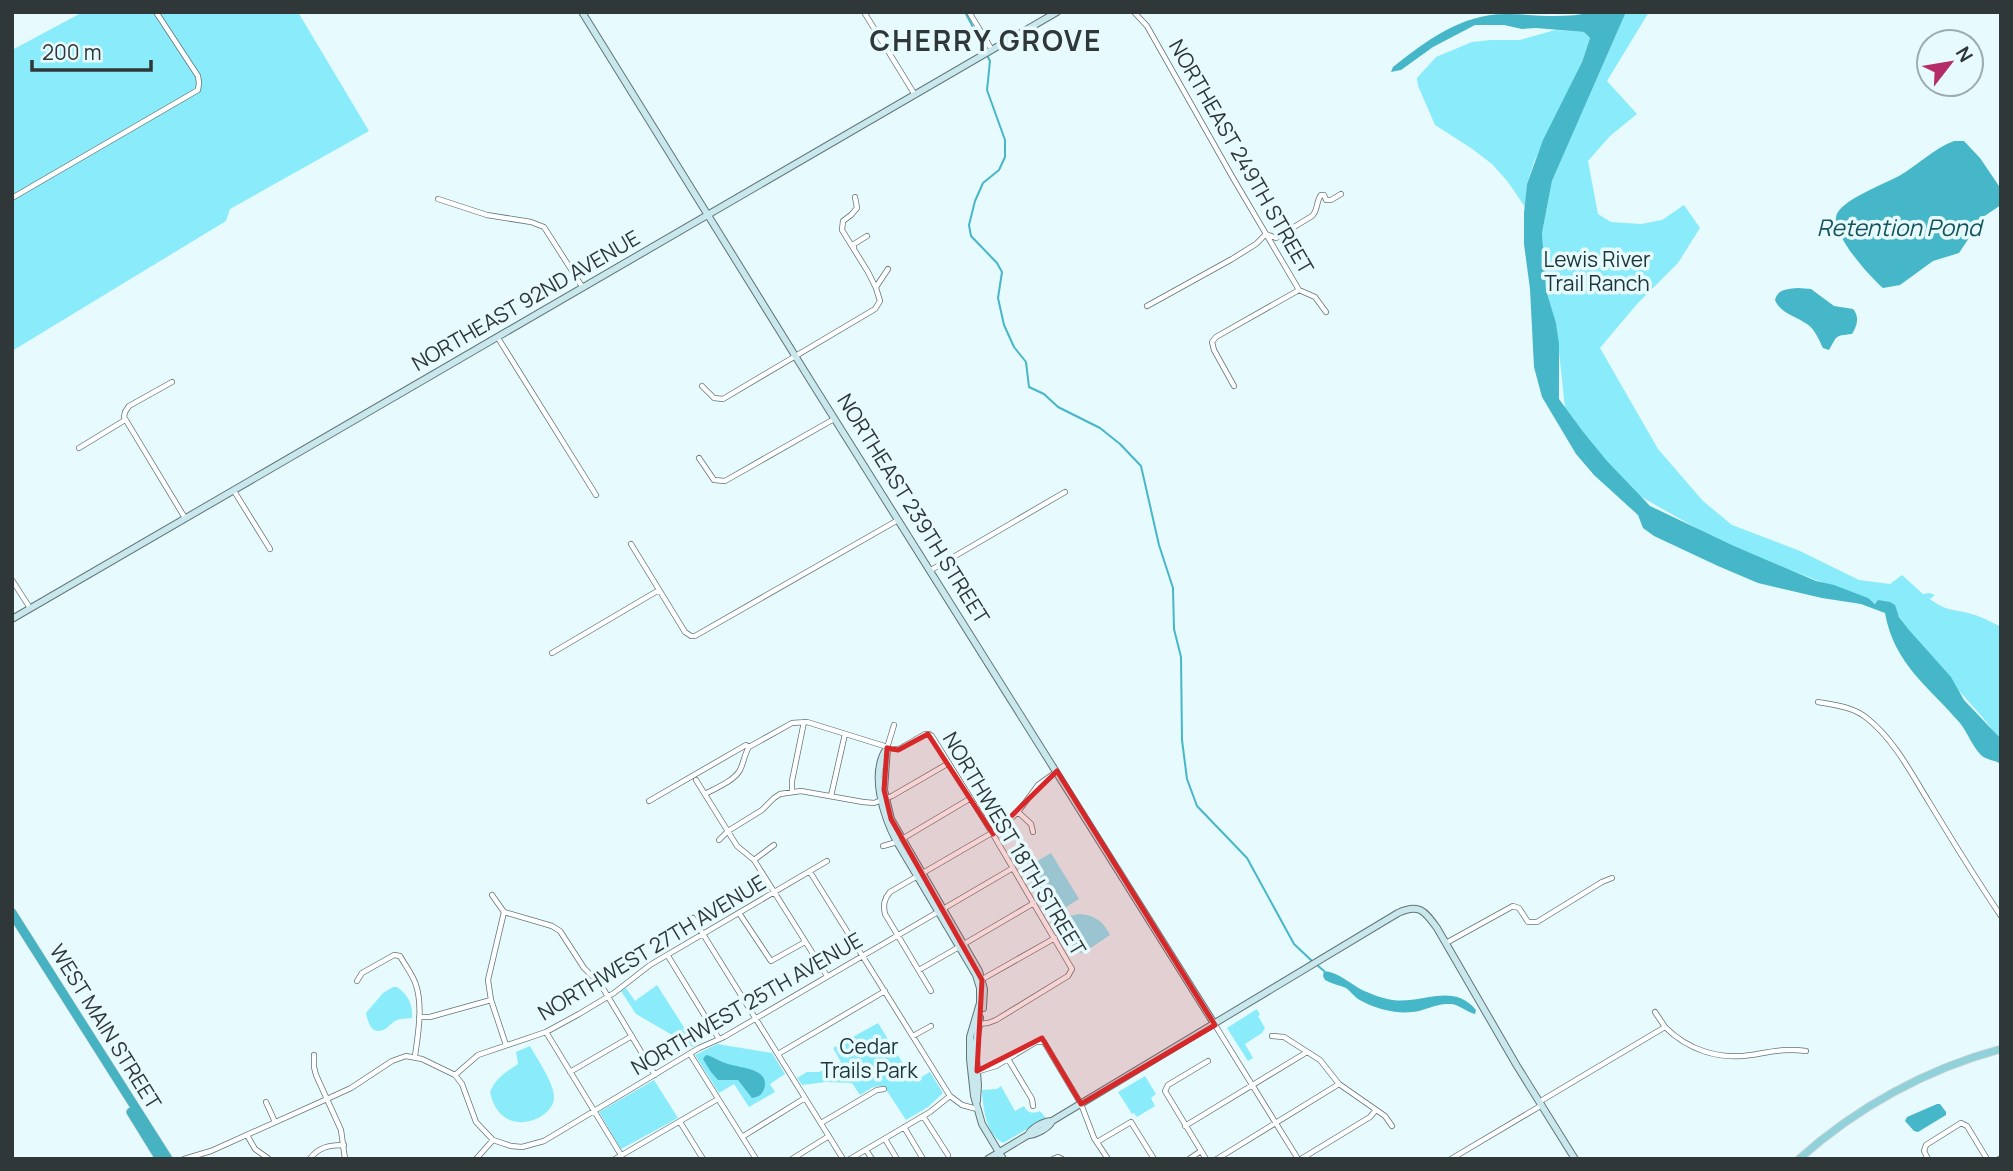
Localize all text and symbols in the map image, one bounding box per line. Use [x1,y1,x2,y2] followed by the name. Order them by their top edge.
[870,21,1102,59] district label: CHERRY GROVE
[32,28,150,72] scale bar
[1915,28,1985,98] north arrow
[1163,34,1321,279] street label: NORTHEAST 249TH STREET
[42,38,102,66] text: 200 m
[1950,42,1979,67] text: N
[1817,211,1985,243] water label: Retention Pond
[406,223,645,377] street label: NORTHEAST 92ND AVENUE
[1543,245,1651,297] park label: Lewis River Trail Ranch
[831,388,997,629] street label: NORTHEAST 239TH STREET
[937,726,1093,961] street label: NORTHWEST 18TH STREET
[532,868,771,1026] street label: NORTHWEST 27TH AVENUE
[626,925,867,1081] street label: NORTHWEST 25TH AVENUE
[44,939,168,1115] street label: WEST MAIN STREET
[820,1032,918,1084] park label: Cedar Trails Park

